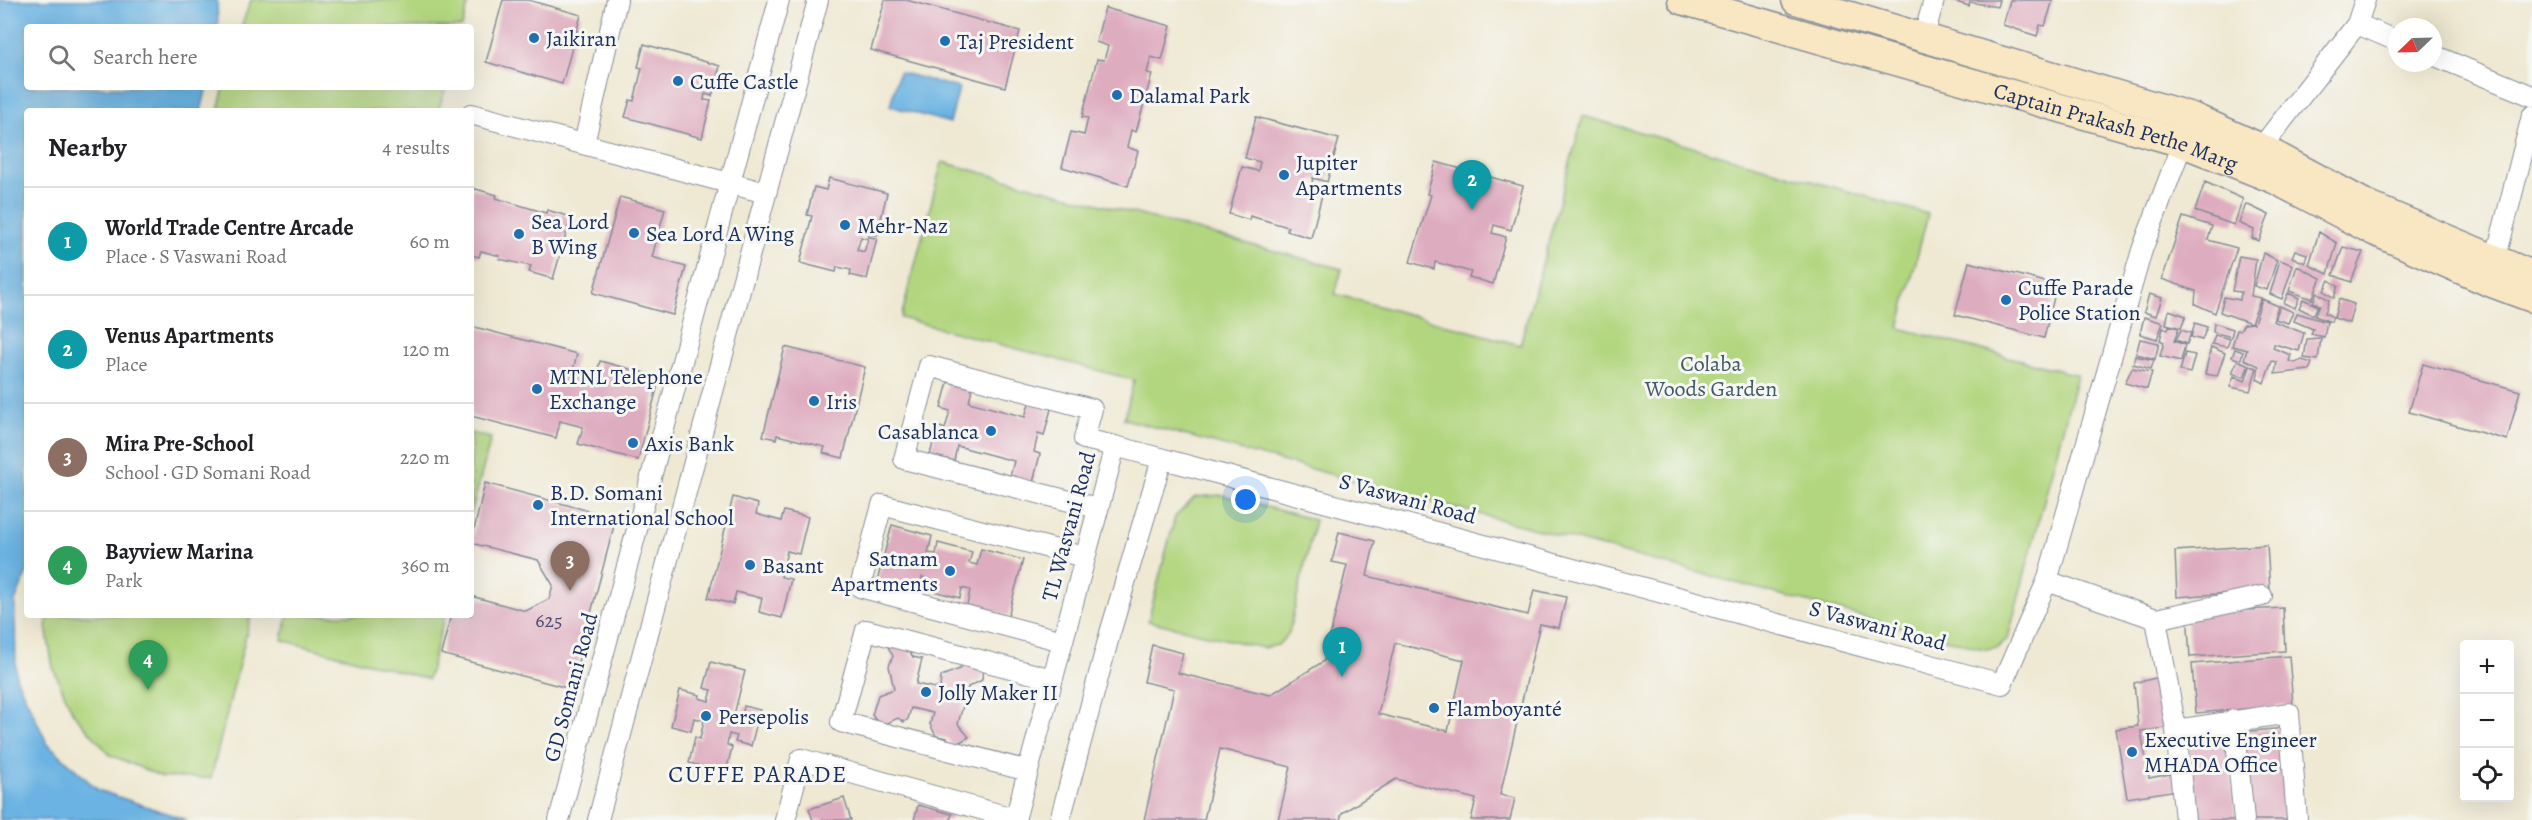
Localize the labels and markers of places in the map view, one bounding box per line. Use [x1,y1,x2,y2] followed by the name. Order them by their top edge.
[546,24,617,54] place label: Jaikiran
[957,27,1074,57] place label: Taj President
[527,31,541,45] marker: Jaikiran
[938,34,952,48] marker: Taj President
[690,67,799,97] place label: Cuffe Castle
[671,74,685,88] marker: Cuffe Castle
[1129,81,1250,111] place label: Dalamal Park
[1110,88,1124,102] marker: Dalamal Park
[1295,148,1402,203] place label: Jupiter Apartments
[1452,160,1492,210] pin: 2
[1277,168,1291,182] marker: Jupiter Apartments
[531,207,609,262] place label: Sea Lord B Wing
[857,211,948,241] place label: Mehr-Naz
[838,218,852,232] marker: Mehr-Naz
[646,219,794,249] place label: Sea Lord A Wing
[627,226,641,240] marker: Sea Lord A Wing
[512,227,526,241] marker: Sea Lord B Wing
[2018,273,2141,328] place label: Cuffe Parade Police Station
[1999,293,2013,307] marker: Cuffe Parade Police Station
[549,362,703,417] place label: MTNL Telephone Exchange
[530,382,544,396] marker: MTNL Telephone Exchange
[826,387,857,417] place label: Iris
[807,394,821,408] marker: Iris
[878,417,980,447] place label: Casablanca
[984,424,998,438] marker: Casablanca
[644,429,734,459] place label: Axis Bank
[626,436,640,450] marker: Axis Bank
[550,478,734,533] place label: B.D. Somani International School
[531,498,545,512] marker: B.D. Somani International School
[550,542,590,591] pin: 3
[831,544,938,599] place label: Satnam Apartments
[762,551,824,581] place label: Basant
[743,558,757,572] marker: Basant
[943,564,957,578] marker: Satnam Apartments
[1322,628,1362,677] pin: 1
[128,640,168,690] pin: 4
[938,678,1058,708] place label: Jolly Maker II
[919,685,933,699] marker: Jolly Maker II
[1446,694,1562,724] place label: Flamboyanté
[1427,701,1441,715] marker: Flamboyanté
[718,702,809,732] place label: Persepolis
[699,709,713,723] marker: Persepolis
[2144,725,2317,780] place label: Executive Engineer MHADA Office
[2125,745,2139,759] marker: Executive Engineer MHADA Office

